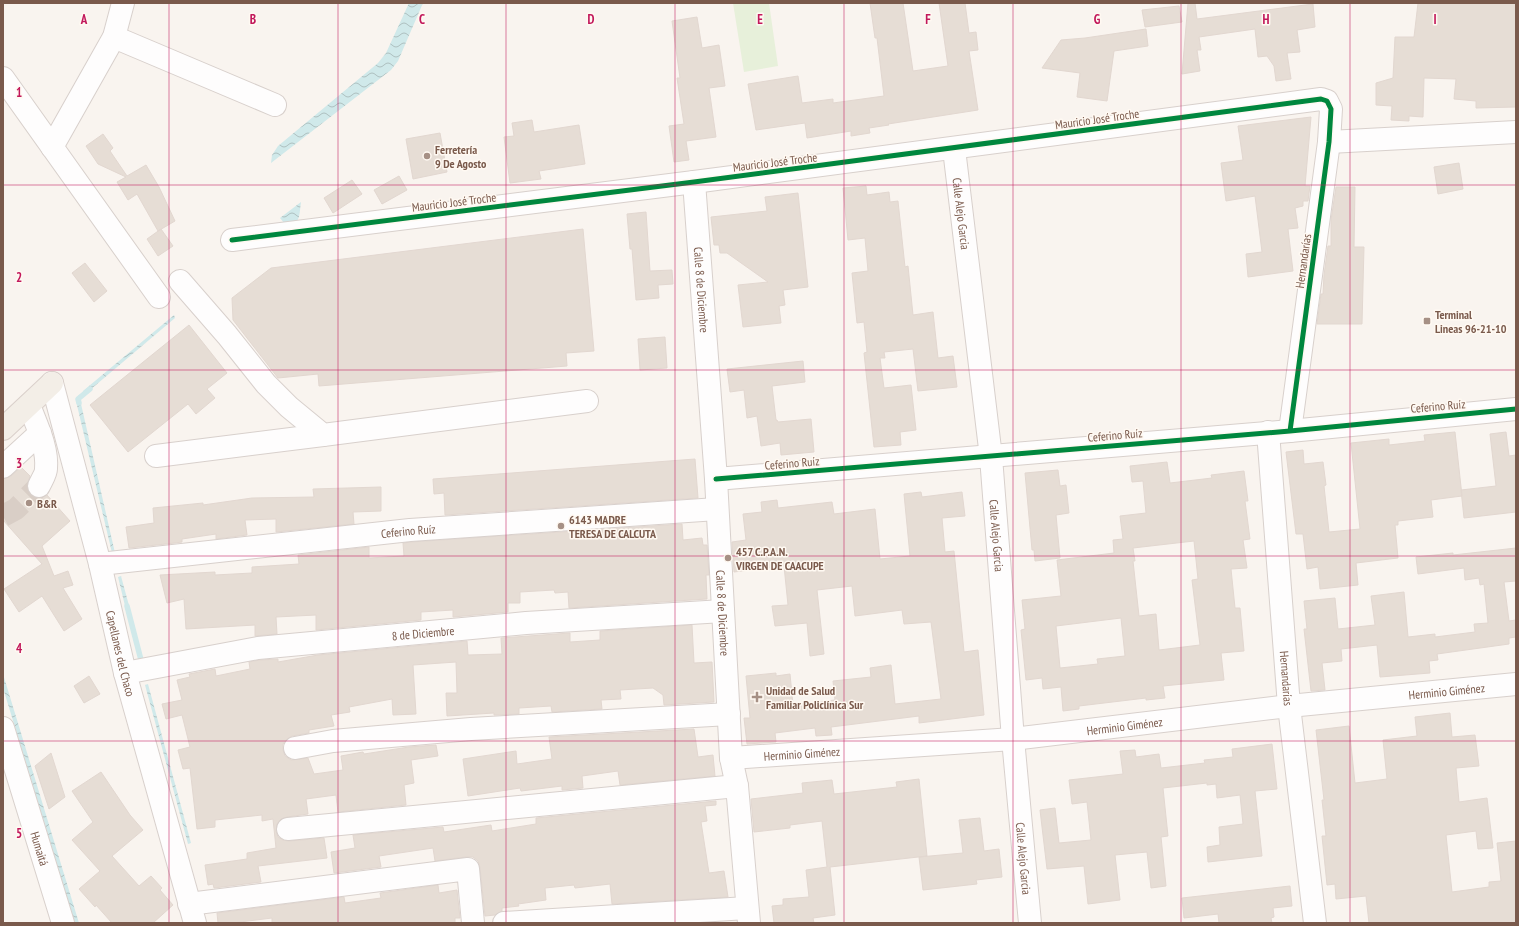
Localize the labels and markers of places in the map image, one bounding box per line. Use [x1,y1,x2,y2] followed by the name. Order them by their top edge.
[435,142,487,171] place label: Ferretería 9 De Agosto
[422,151,432,161] marker: Ferretería 9 De Agosto
[1435,307,1507,336] place label: Terminal Lineas 96-21-10
[1422,316,1432,326] marker: Terminal Lineas 96-21-10
[37,496,57,511] place label: B&R
[24,498,34,508] marker: B&R
[569,512,657,541] place label: 6143 MADRE TERESA DE CALCUTA
[556,521,566,531] marker: 6143 MADRE TERESA DE CALCUTA
[735,544,824,573] place label: 457 C.P.A.N. VIRGEN DE CAACUPE
[723,553,733,563] marker: 457 C.P.A.N. VIRGEN DE CAACUPE
[766,683,864,712] place label: Unidad de Salud Familiar Policlínica Sur
[751,691,763,703] marker: Unidad de Salud Familiar Policlínica Sur

